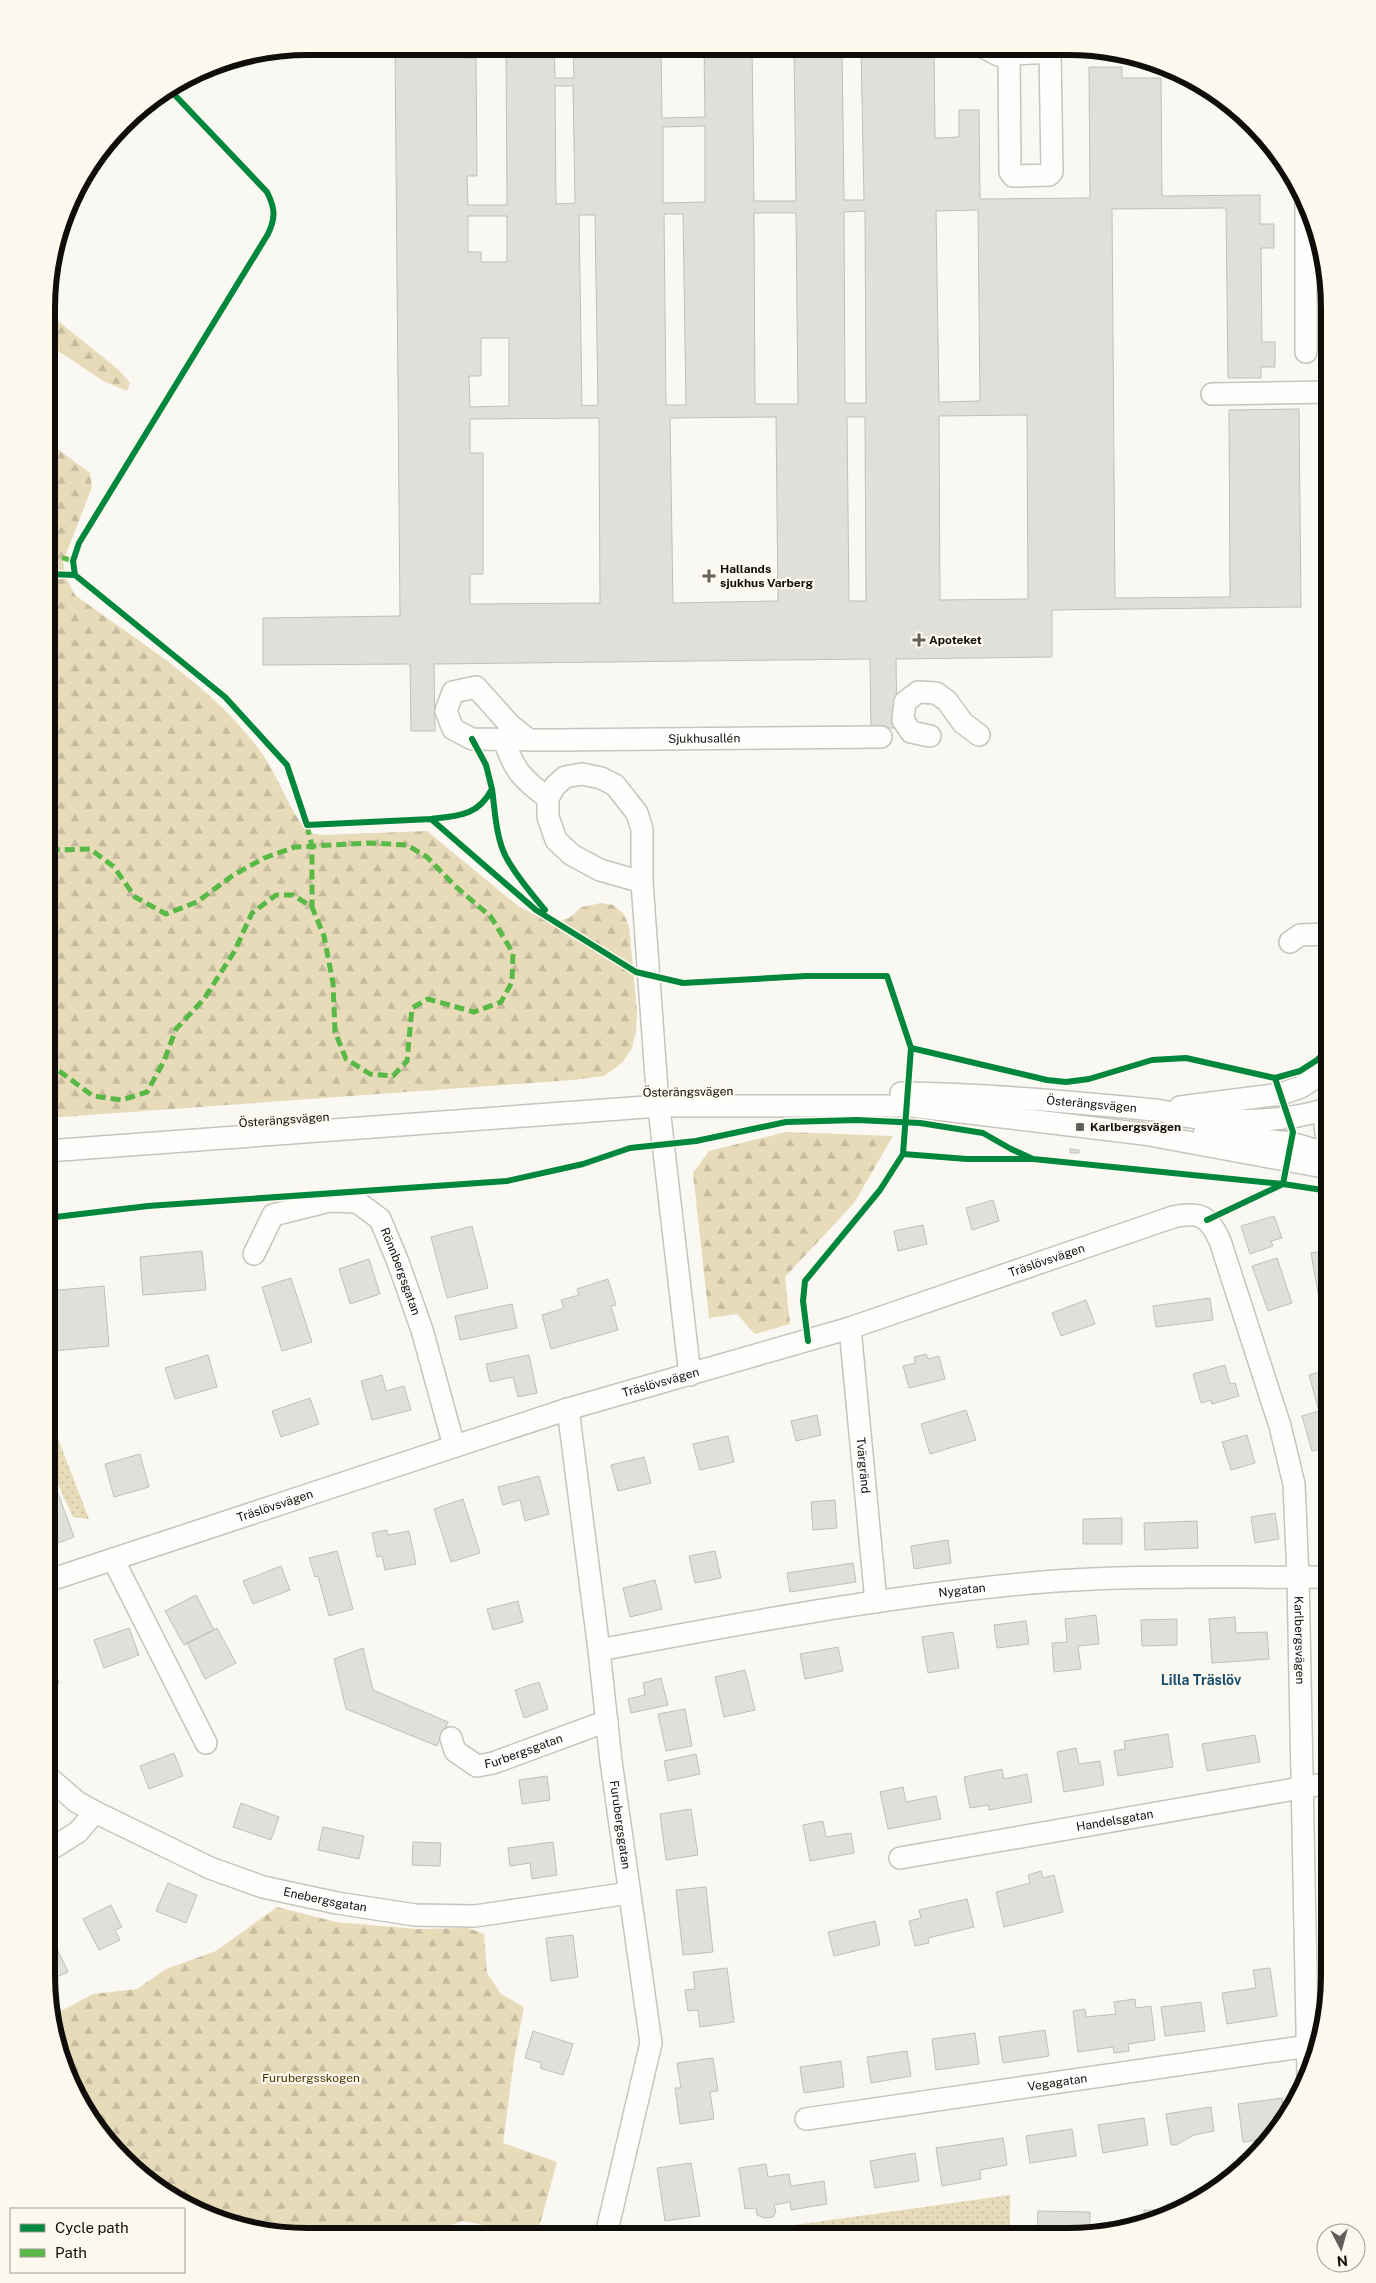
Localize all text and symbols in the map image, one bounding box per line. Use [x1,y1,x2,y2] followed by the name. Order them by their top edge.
[720,562,814,590] place label: Hallands sjukhus Varberg
[702,569,716,583] marker: Hallands sjukhus Varberg
[929,633,982,647] place label: Apoteket
[913,634,925,646] marker: Apoteket
[668,731,740,746] street label: Sjukhusallén
[642,1084,734,1100] street label: Österängsvägen
[1046,1093,1138,1115] street label: Österängsvägen
[238,1110,330,1130] street label: Österängsvägen
[1090,1120,1181,1134] place label: Karlbergsvägen
[1074,1121,1086,1133] marker: Karlbergsvägen
[377,1226,423,1317] street label: Rönnbergsgatan
[1007,1241,1087,1280] street label: Träslövsvägen
[620,1365,701,1400] street label: Träslövsvägen
[853,1437,873,1494] street label: Tvärgränd
[235,1487,315,1525] street label: Träslövsvägen
[938,1581,986,1600] street label: Nygatan
[1291,1596,1307,1685] street label: Karlbergsvägen
[1161,1672,1242,1688] district label: Lilla Träslöv
[483,1731,565,1771] street label: Furbergsgatan
[607,1779,633,1870] street label: Furubergsgatan
[1075,1807,1155,1834] street label: Handelsgatan
[282,1885,368,1915] street label: Enebergsgatan
[262,2071,360,2085] park label: Furubergsskogen
[1027,2071,1088,2094] street label: Vegagatan
[10,2208,185,2273] legend
[55,2219,129,2236] text: Cycle path
[1316,2223,1366,2273] north arrow
[55,2244,87,2261] text: Path
[1336,2252,1349,2269] text: N

